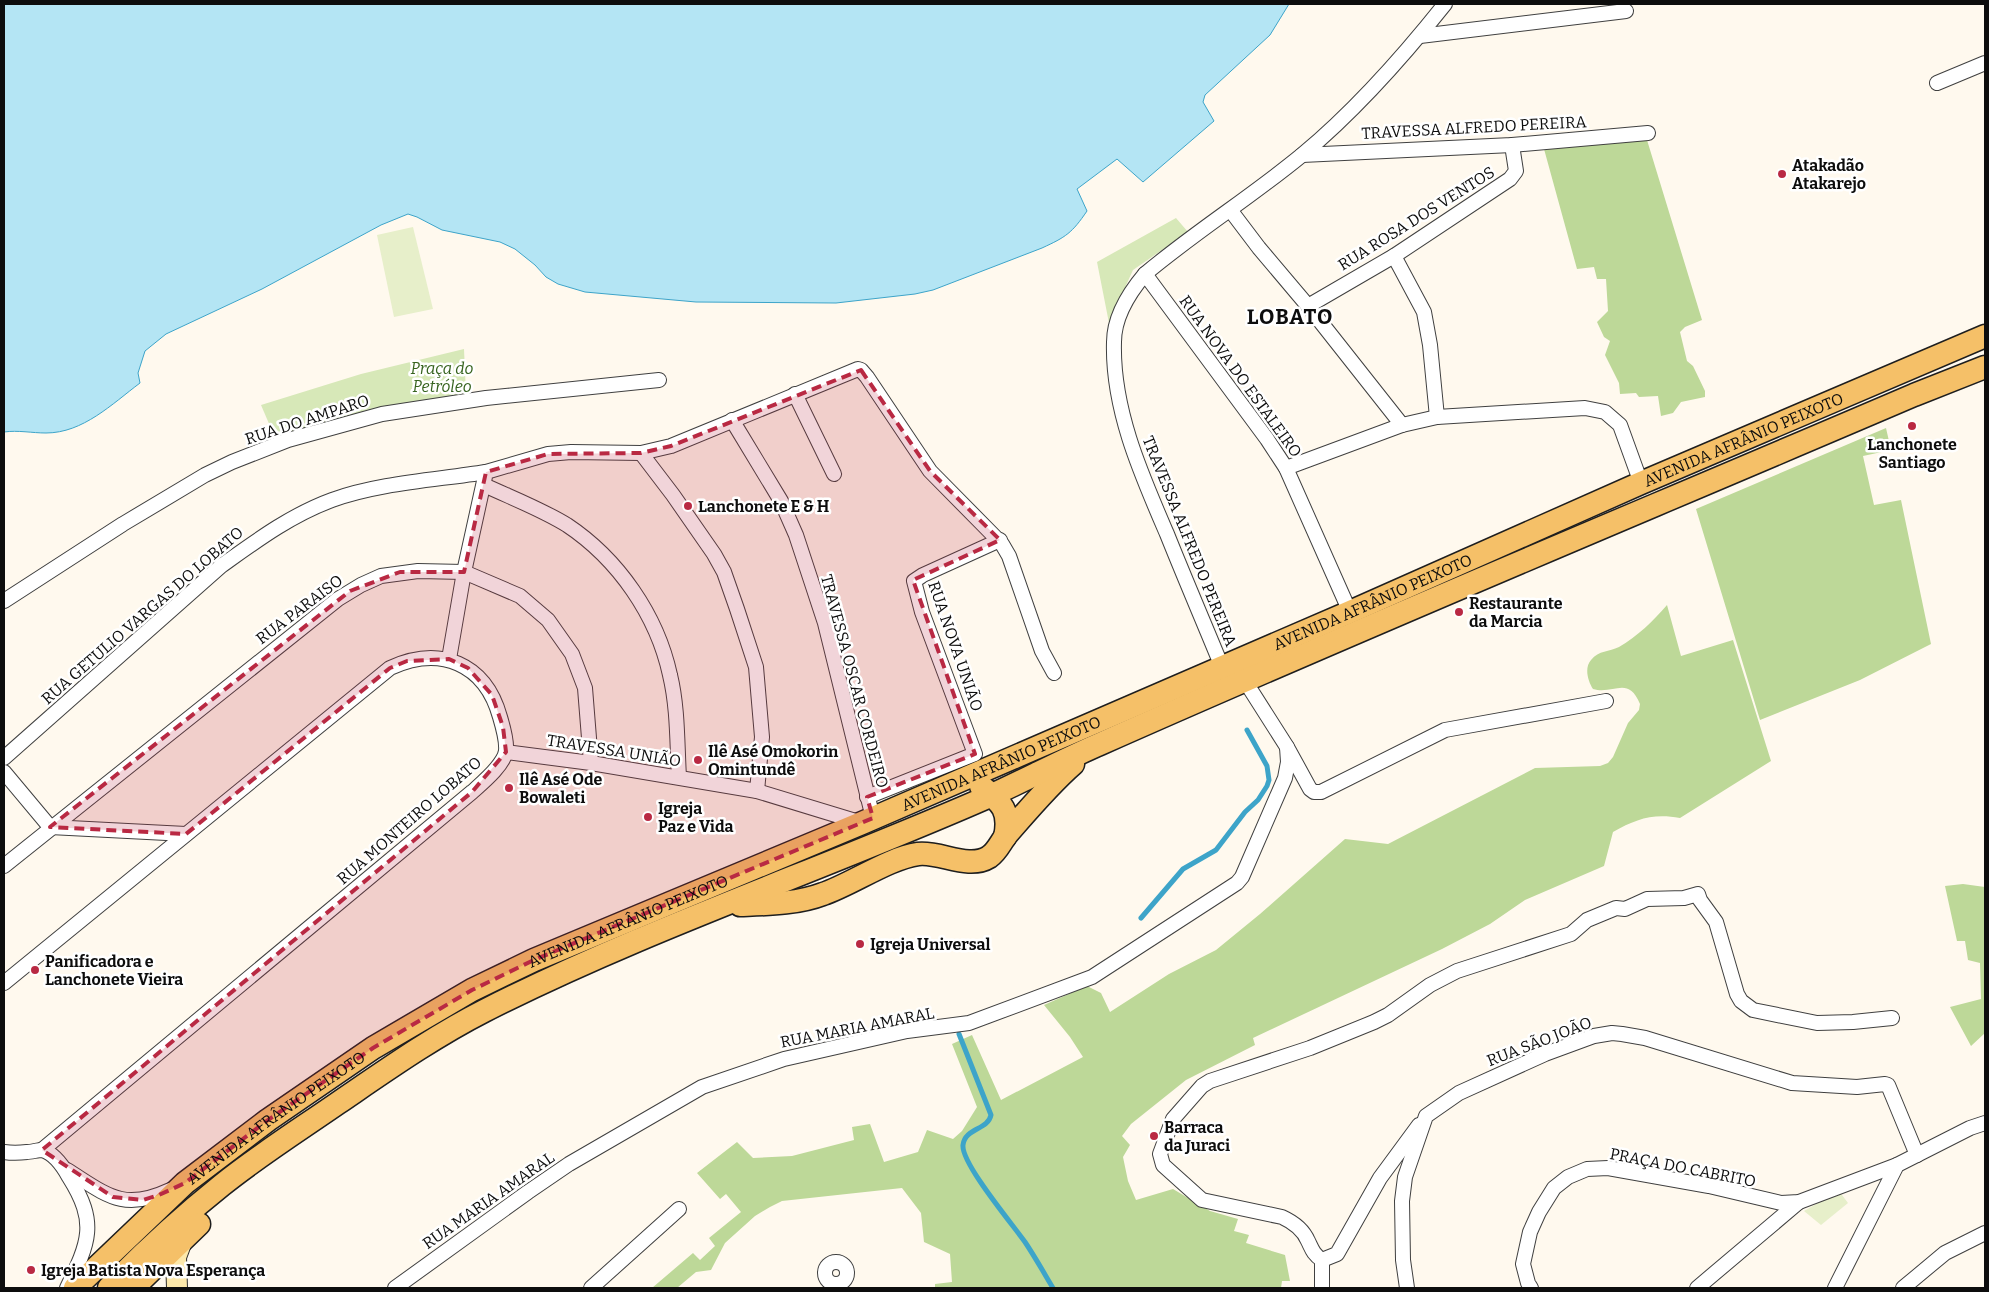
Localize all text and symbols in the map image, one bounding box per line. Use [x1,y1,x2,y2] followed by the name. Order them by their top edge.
[1361,112,1588,143] street label: TRAVESSA ALFREDO PEREIRA
[1792,156,1866,193] place label: Atakadão Atakarejo
[1335,162,1498,274] street label: RUA ROSA DOS VENTOS
[1776,168,1788,180] marker: Atakadão Atakarejo
[1176,292,1306,461] street label: RUA NOVA DO ESTALEIRO
[1247,304,1333,330] district label: LOBATO
[411,359,474,396] park label: Praça do Petróleo
[1641,389,1846,491] street label: AVENIDA AFRÂNIO PEIXOTO
[243,390,372,448] street label: RUA DO AMPARO
[1906,420,1918,432] marker: Lanchonete Santiago
[1139,433,1241,650] street label: TRAVESSA ALFREDO PEREIRA
[1867,435,1957,472] place label: Lanchonete Santiago
[698,497,830,516] place label: Lanchonete E & H
[682,500,694,512] marker: Lanchonete E & H
[38,523,247,708] street label: RUA GETULIO VARGAS DO LOBATO
[1270,550,1475,654] street label: AVENIDA AFRÂNIO PEIXOTO
[252,571,346,648] street label: RUA PARAISO
[817,572,892,790] street label: TRAVESSA OSCAR CORDEIRO
[924,578,988,714] street label: RUA NOVA UNIÃO
[1469,594,1563,631] place label: Restaurante da Marcia
[1453,606,1465,618] marker: Restaurante da Marcia
[898,712,1104,815] street label: AVENIDA AFRÂNIO PEIXOTO
[546,730,682,770] street label: TRAVESSA UNIÃO
[708,742,839,779] place label: Ilê Asé Omokorin Omintundê
[333,753,485,888] street label: RUA MONTEIRO LOBATO
[692,754,704,766] marker: Ilê Asé Omokorin Omintundê
[519,770,603,807] place label: Ilê Asé Ode Bowaleti
[503,782,515,794] marker: Ilê Asé Ode Bowaleti
[658,799,733,836] place label: Igreja Paz e Vida
[642,811,654,823] marker: Igreja Paz e Vida
[525,871,731,972] street label: AVENIDA AFRÂNIO PEIXOTO
[870,935,991,954] place label: Igreja Universal
[854,938,866,950] marker: Igreja Universal
[45,952,183,989] place label: Panificadora e Lanchonete Vieira
[29,964,41,976] marker: Panificadora e Lanchonete Vieira
[779,1003,936,1052] street label: RUA MARIA AMARAL
[1484,1012,1594,1070] street label: RUA SÃO JOÃO
[183,1047,369,1188] street label: AVENIDA AFRÂNIO PEIXOTO
[1164,1118,1230,1155] place label: Barraca da Juraci
[1148,1130,1160,1142] marker: Barraca da Juraci
[1608,1144,1758,1191] street label: PRAÇA DO CABRITO
[419,1148,558,1253] street label: RUA MARIA AMARAL
[41,1261,265,1280] place label: Igreja Batista Nova Esperança
[25,1264,37,1276] marker: Igreja Batista Nova Esperança

